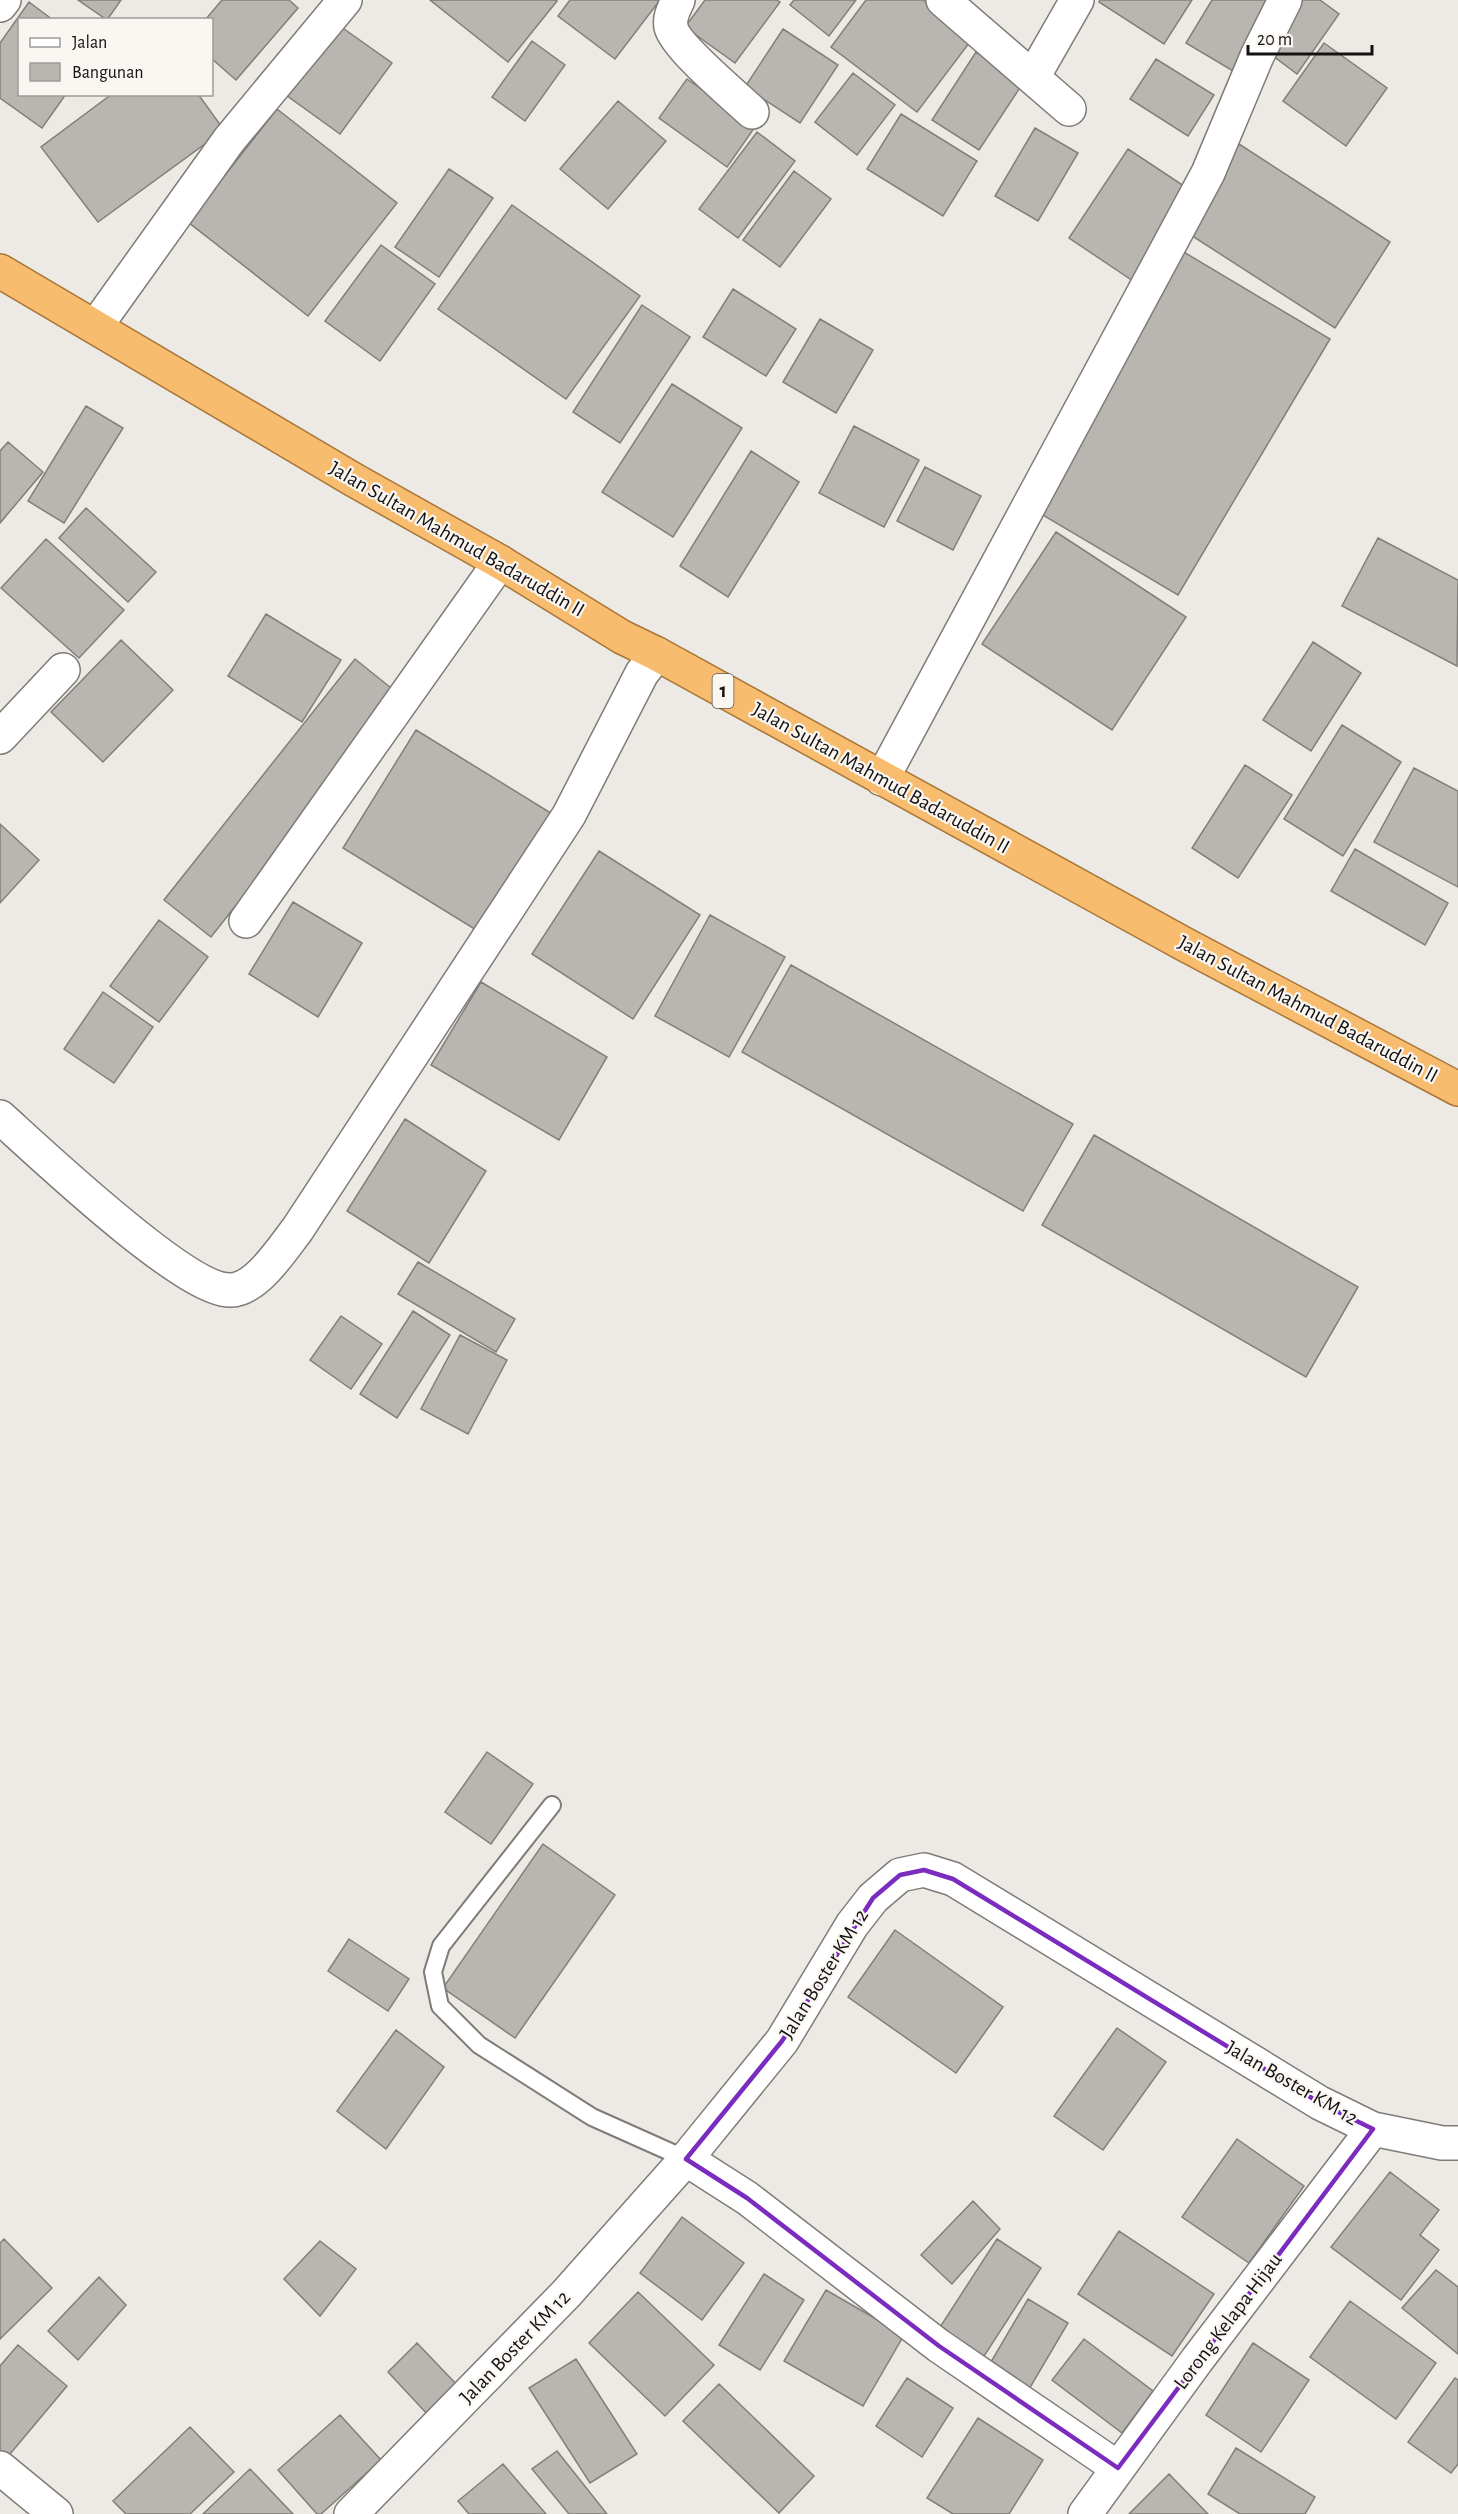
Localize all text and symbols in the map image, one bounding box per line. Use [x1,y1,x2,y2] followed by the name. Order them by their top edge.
[18,18,213,96] legend
[1248,18,1372,56] scale bar
[1257,31,1292,49] text: 20 m
[72,34,107,52] text: Jalan
[72,64,144,82] text: Bangunan
[326,457,588,621] street label: Jalan Sultan Mahmud Badaruddin II
[712,674,734,708] road number: 1
[749,698,1013,858] street label: Jalan Sultan Mahmud Badaruddin II
[1175,931,1441,1087] street label: Jalan Sultan Mahmud Badaruddin II
[776,1905,872,2043] street label: Jalan Boster KM 12
[1222,2037,1362,2129] street label: Jalan Boster KM 12
[1170,2249,1286,2393] street label: Lorong Kelapa Hijau
[456,2286,574,2408] street label: Jalan Boster KM 12

